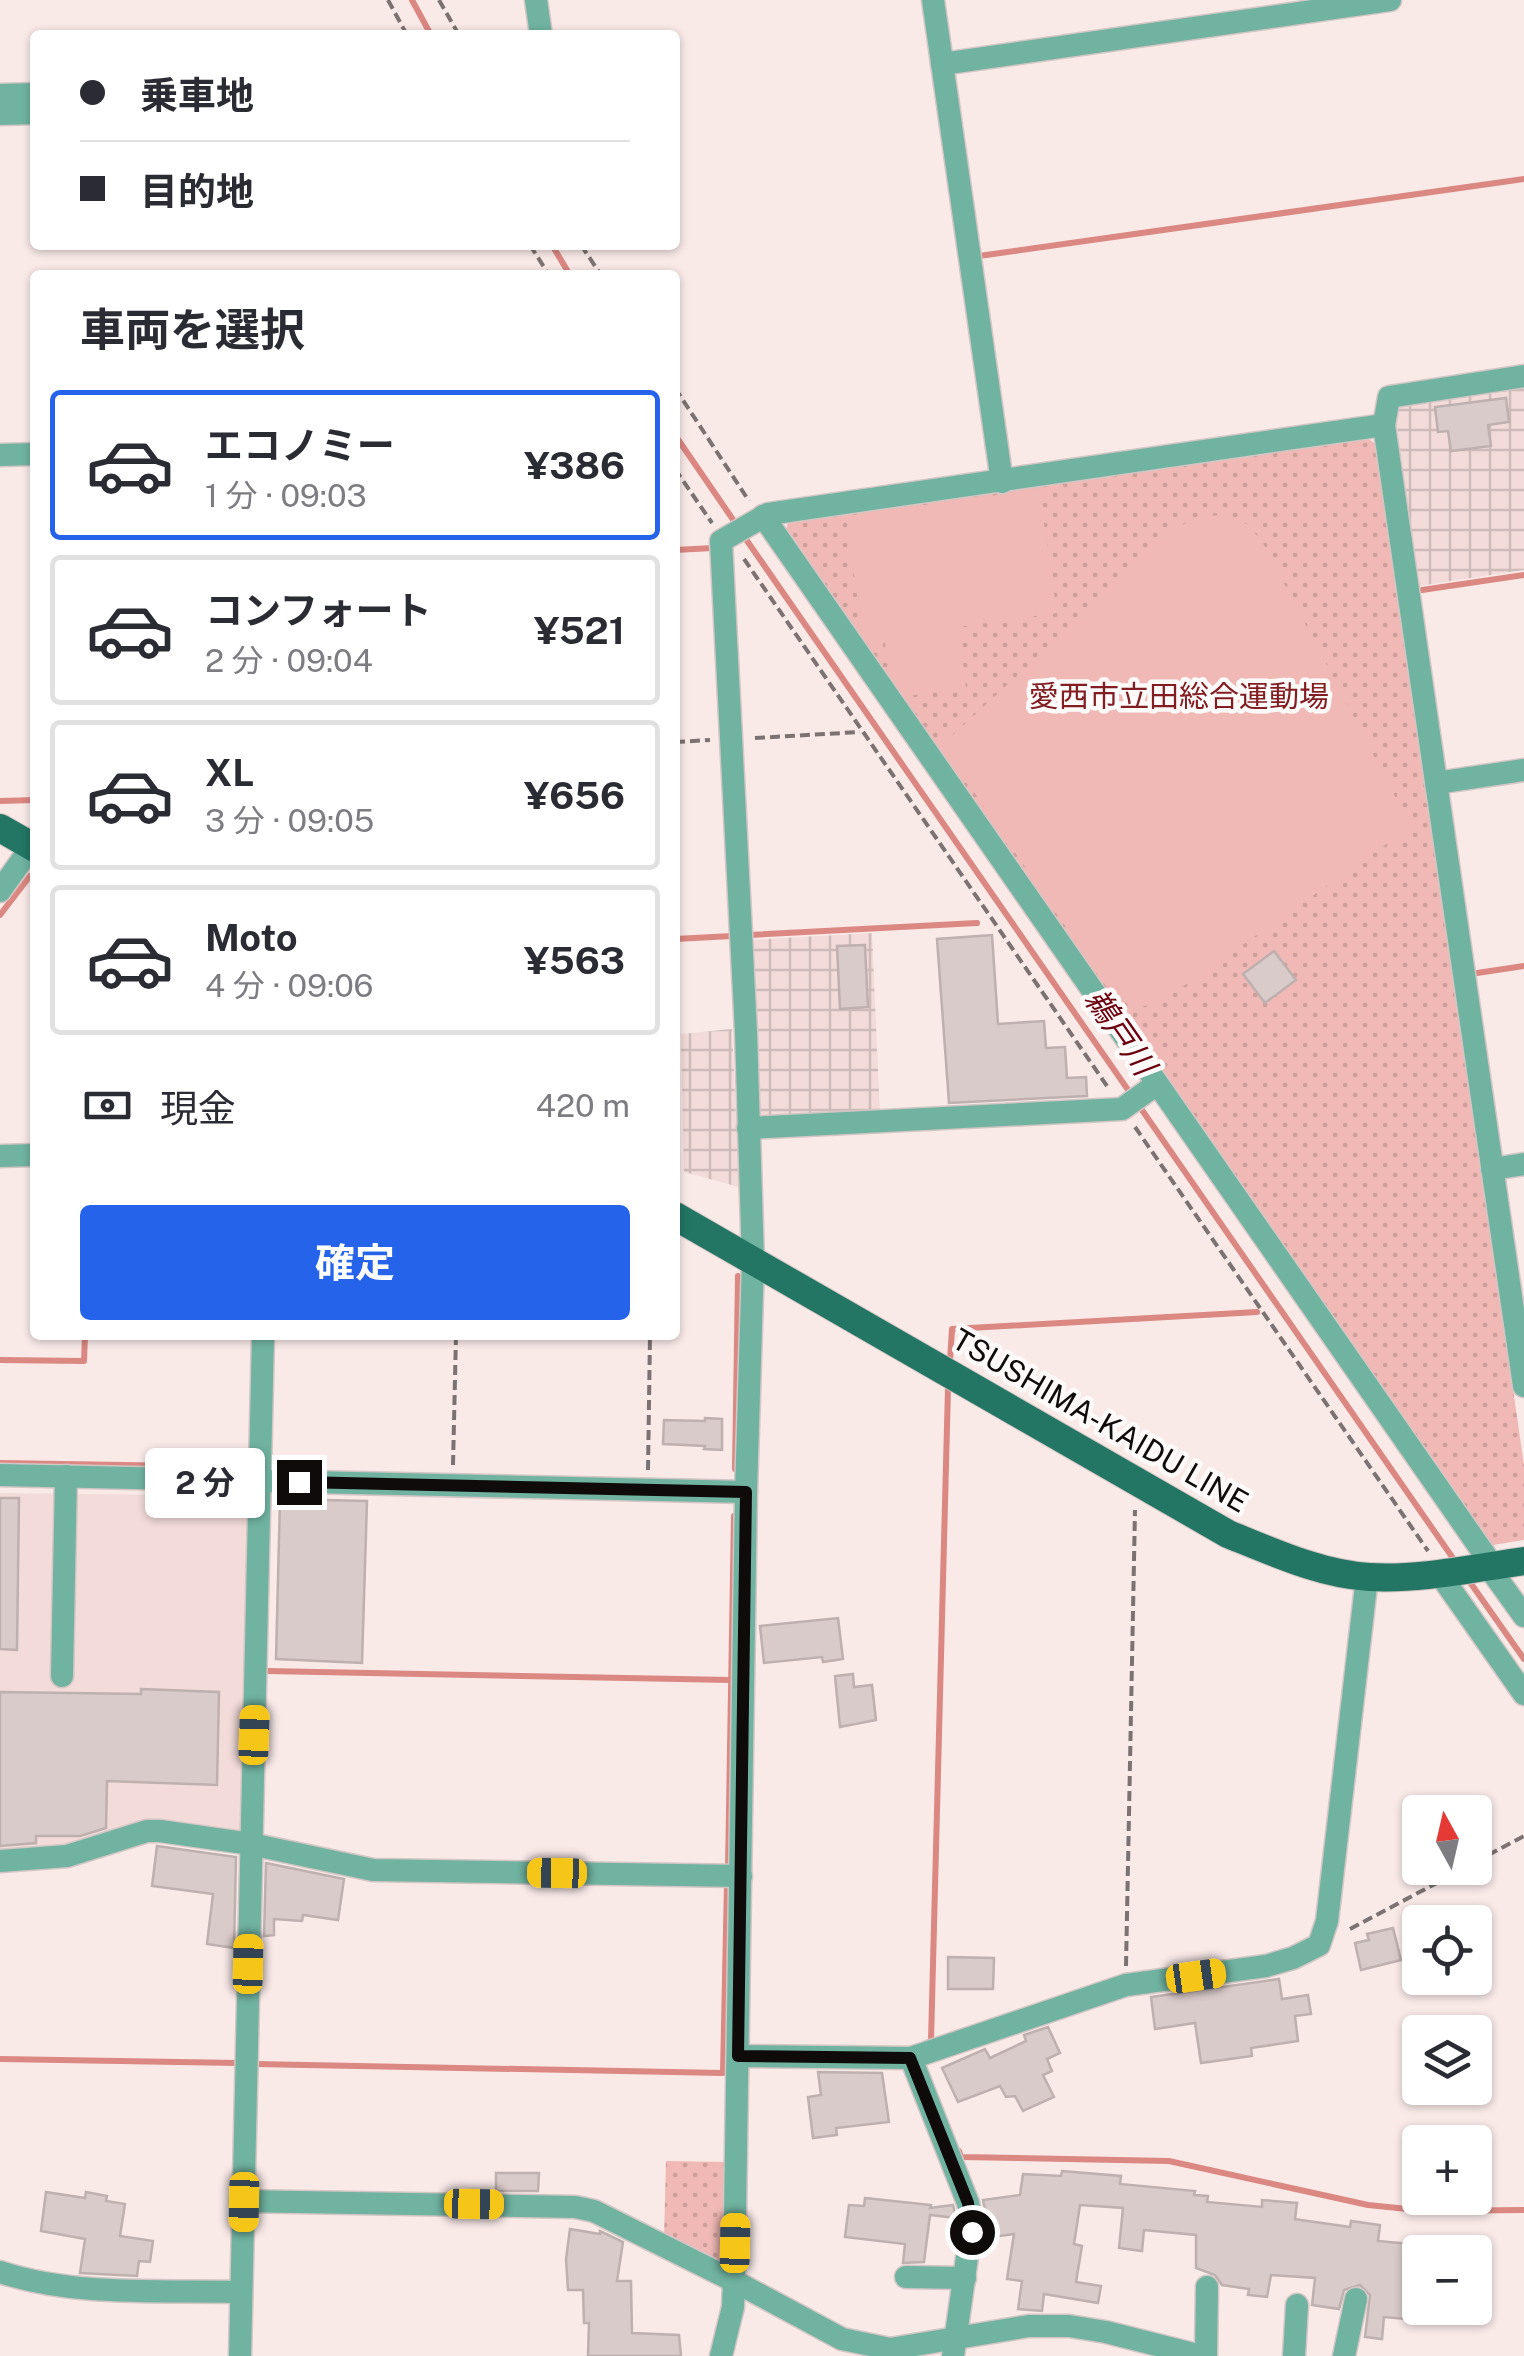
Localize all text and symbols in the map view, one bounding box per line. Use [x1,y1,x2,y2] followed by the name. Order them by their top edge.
[140,73,254,118] text: 乗車地
[140,169,254,214] text: 目的地
[80,303,305,356] text: 車両を選択
[85,420,175,510] icon: car
[205,423,395,468] text: エコノミー
[524,443,625,488] text: ¥386
[205,477,367,514] text: 1 分 · 09:03
[85,585,175,675] icon: car
[205,588,432,633] text: コンフォート
[534,608,625,653] text: ¥521
[205,642,373,679] text: 2 分 · 09:04
[1029,678,1329,714] park label: 愛西市立田総合運動場
[85,750,175,840] icon: car
[205,750,254,795] text: XL
[524,773,625,818] text: ¥656
[205,802,374,839] text: 3 分 · 09:05
[85,915,175,1005] icon: car
[205,915,298,960] text: Moto
[524,938,625,983] text: ¥563
[205,967,373,1004] text: 4 分 · 09:06
[1078,982,1165,1084] water label: 鵜戸川
[80,1078,135,1133] icon: cash
[160,1086,236,1131] text: 現金
[536,1087,630,1124] text: 420 m
[80,1205,630,1320] button: 確定
[946,1321,1255,1520] street label: TSUSHIMA-KAIDU LINE
[144,1447,264,1517] callout: 2 分
[277,1460,322,1505] route end
[175,1464,235,1501] text: 2 分
[238,1704,270,1766] car
[1402,1795,1492,1885] north arrow
[1402,1795,1492,2325] map controls
[527,1857,587,1889] car
[1402,1905,1492,1995] button: locate
[232,1934,264,1994] car
[1164,1957,1228,1995] car
[1402,2015,1492,2105] button: layers
[1402,2125,1492,2215] button: +
[228,2172,260,2232] car
[444,2188,504,2220] car
[950,2210,995,2255] route start
[719,2213,751,2273] car
[1402,2235,1492,2325] button: −

